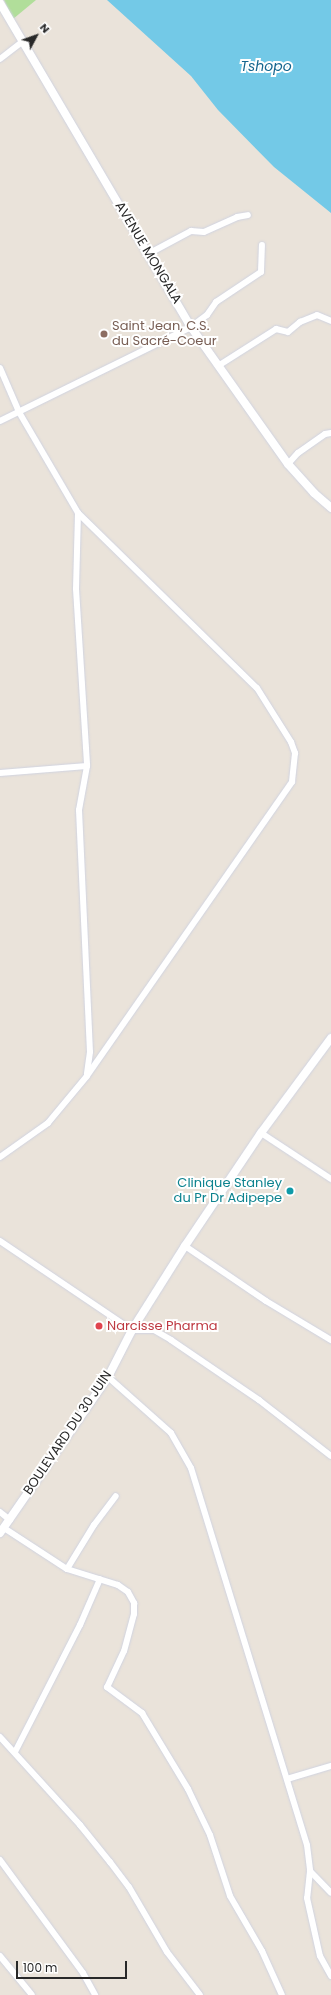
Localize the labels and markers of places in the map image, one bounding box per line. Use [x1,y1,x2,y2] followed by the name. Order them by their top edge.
[112,319,217,350] place label: Saint Jean, C.S. du Sacré-Coeur
[99,329,109,339] marker: Saint Jean, C.S. du Sacré-Coeur
[174,1176,282,1207] place label: Clinique Stanley du Pr Dr Adipepe
[285,1186,295,1196] marker: Clinique Stanley du Pr Dr Adipepe
[107,1318,218,1334] place label: Narcisse Pharma
[94,1321,104,1331] marker: Narcisse Pharma

